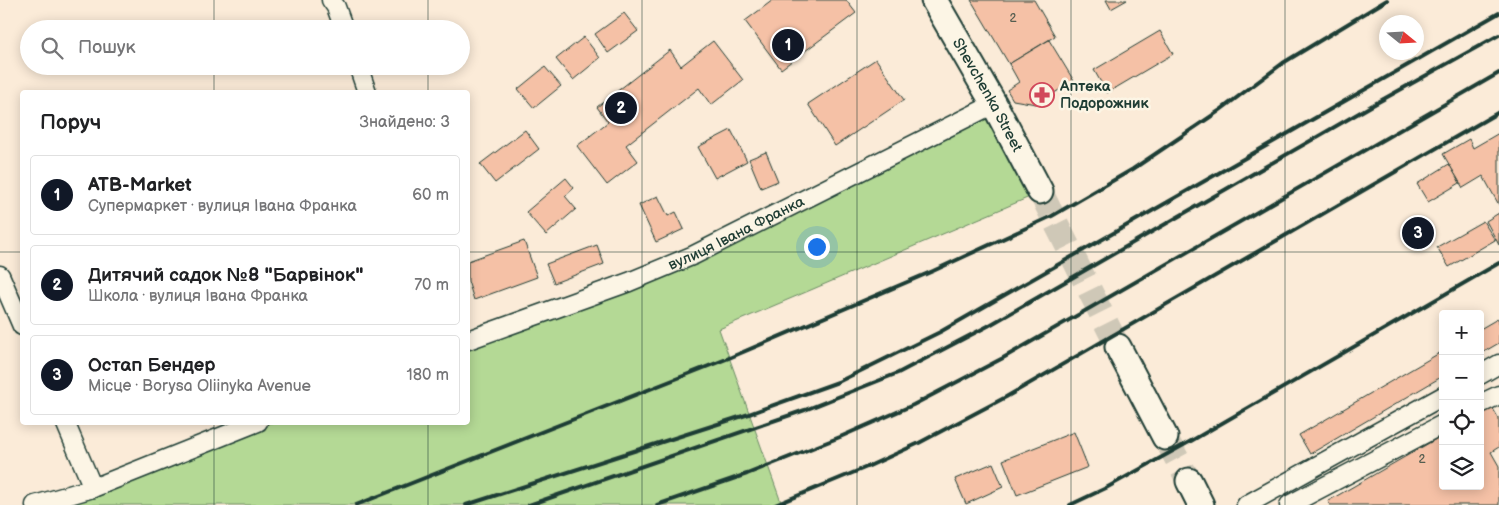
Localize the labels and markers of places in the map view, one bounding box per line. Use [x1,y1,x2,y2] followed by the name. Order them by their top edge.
[772,26,804,64] pin: 1
[1059,77,1150,113] place label: Аптека Подорожник
[1029,82,1055,108] pharmacy icon: Аптека Подорожник
[605,89,637,127] pin: 2
[1402,214,1434,252] pin: 3

